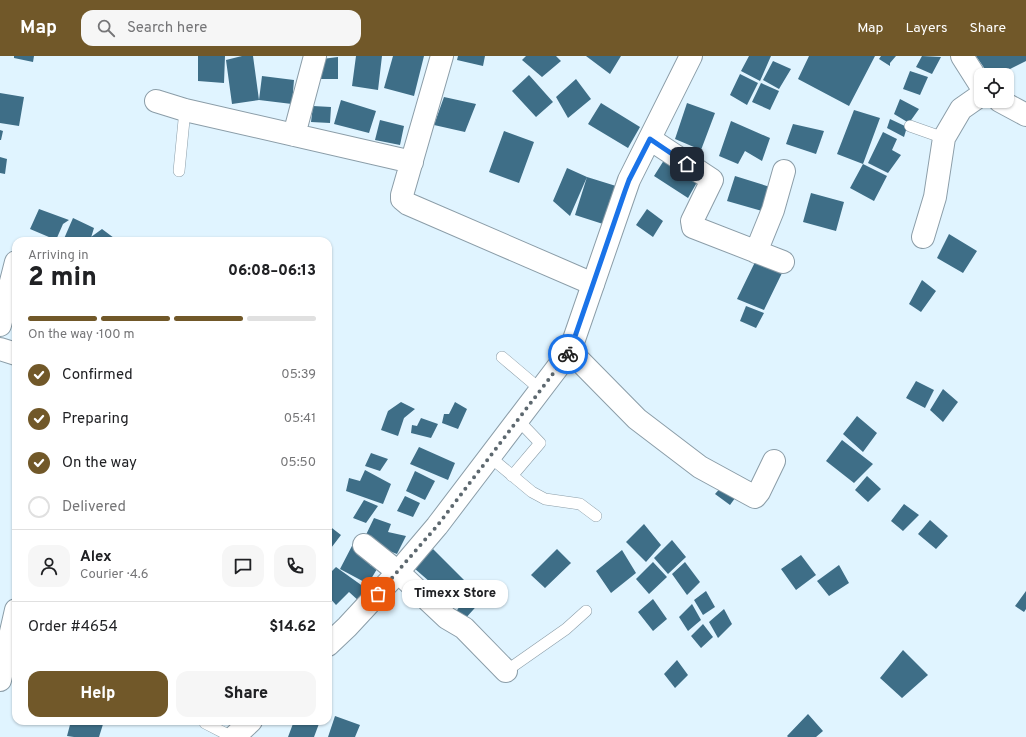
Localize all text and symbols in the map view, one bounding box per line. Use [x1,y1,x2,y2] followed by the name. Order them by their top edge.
[81,10,361,46] search box
[20,16,57,40] text: Map
[95,17,117,39] icon: search
[127,19,207,38] text: Search here
[857,20,883,37] text: Map
[905,20,947,37] text: Layers
[969,20,1006,37] text: Share
[974,68,1014,108] map controls
[974,68,1014,108] button: locate
[670,147,704,181] pin
[676,153,698,175] icon: home
[28,248,89,264] text: Arriving in
[28,262,97,295] text: 2 min
[228,262,316,281] text: 06:08–06:13
[28,327,135,343] text: On the way · 100 m
[548,334,588,374] courier
[557,343,579,365] icon: bike
[28,364,50,386] icon: check
[62,366,133,385] text: Confirmed
[281,367,316,383] text: 05:39
[28,408,50,430] icon: check
[62,410,129,429] text: Preparing
[284,411,316,427] text: 05:41
[28,452,50,474] icon: check
[62,454,137,473] text: On the way
[280,455,316,471] text: 05:50
[62,498,126,517] text: Delivered
[28,545,70,587] button: person
[222,545,264,587] button: chat
[274,545,316,587] button: phone
[80,548,112,567] text: Alex
[80,567,148,583] text: Courier · 4.6
[361,577,395,611] pin
[402,580,508,608] callout: Timexx Store
[367,583,389,605] icon: bag
[414,586,496,602] text: Timexx Store
[28,618,118,637] text: Order #4654
[269,618,316,637] text: $14.62
[28,671,168,717] button: Help
[176,671,316,717] button: Share

